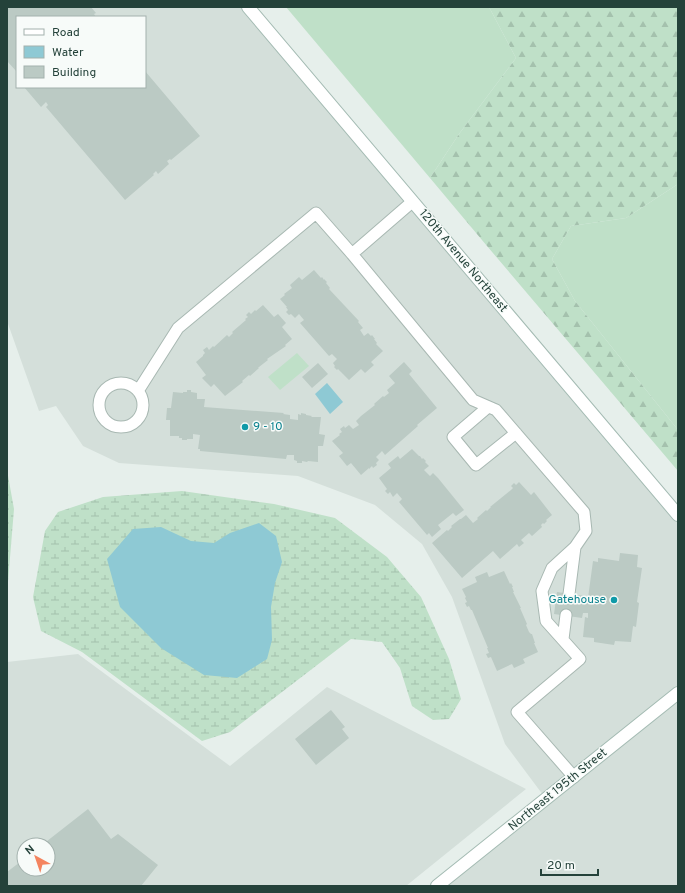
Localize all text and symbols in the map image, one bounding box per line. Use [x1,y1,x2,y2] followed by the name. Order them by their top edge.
[16,16,146,88] legend
[52,25,80,41] text: Road
[52,45,84,61] text: Water
[52,65,96,81] text: Building
[415,206,511,316] street label: 120th Avenue Northeast
[253,419,283,435] place label: 9 - 10
[240,422,250,432] marker: 9 - 10
[548,592,606,608] place label: Gatehouse
[609,595,619,605] marker: Gatehouse
[505,745,611,835] street label: Northeast 195th Street
[16,837,56,877] north arrow
[23,842,38,858] text: N
[541,851,598,877] scale bar
[547,858,575,874] text: 20 m

